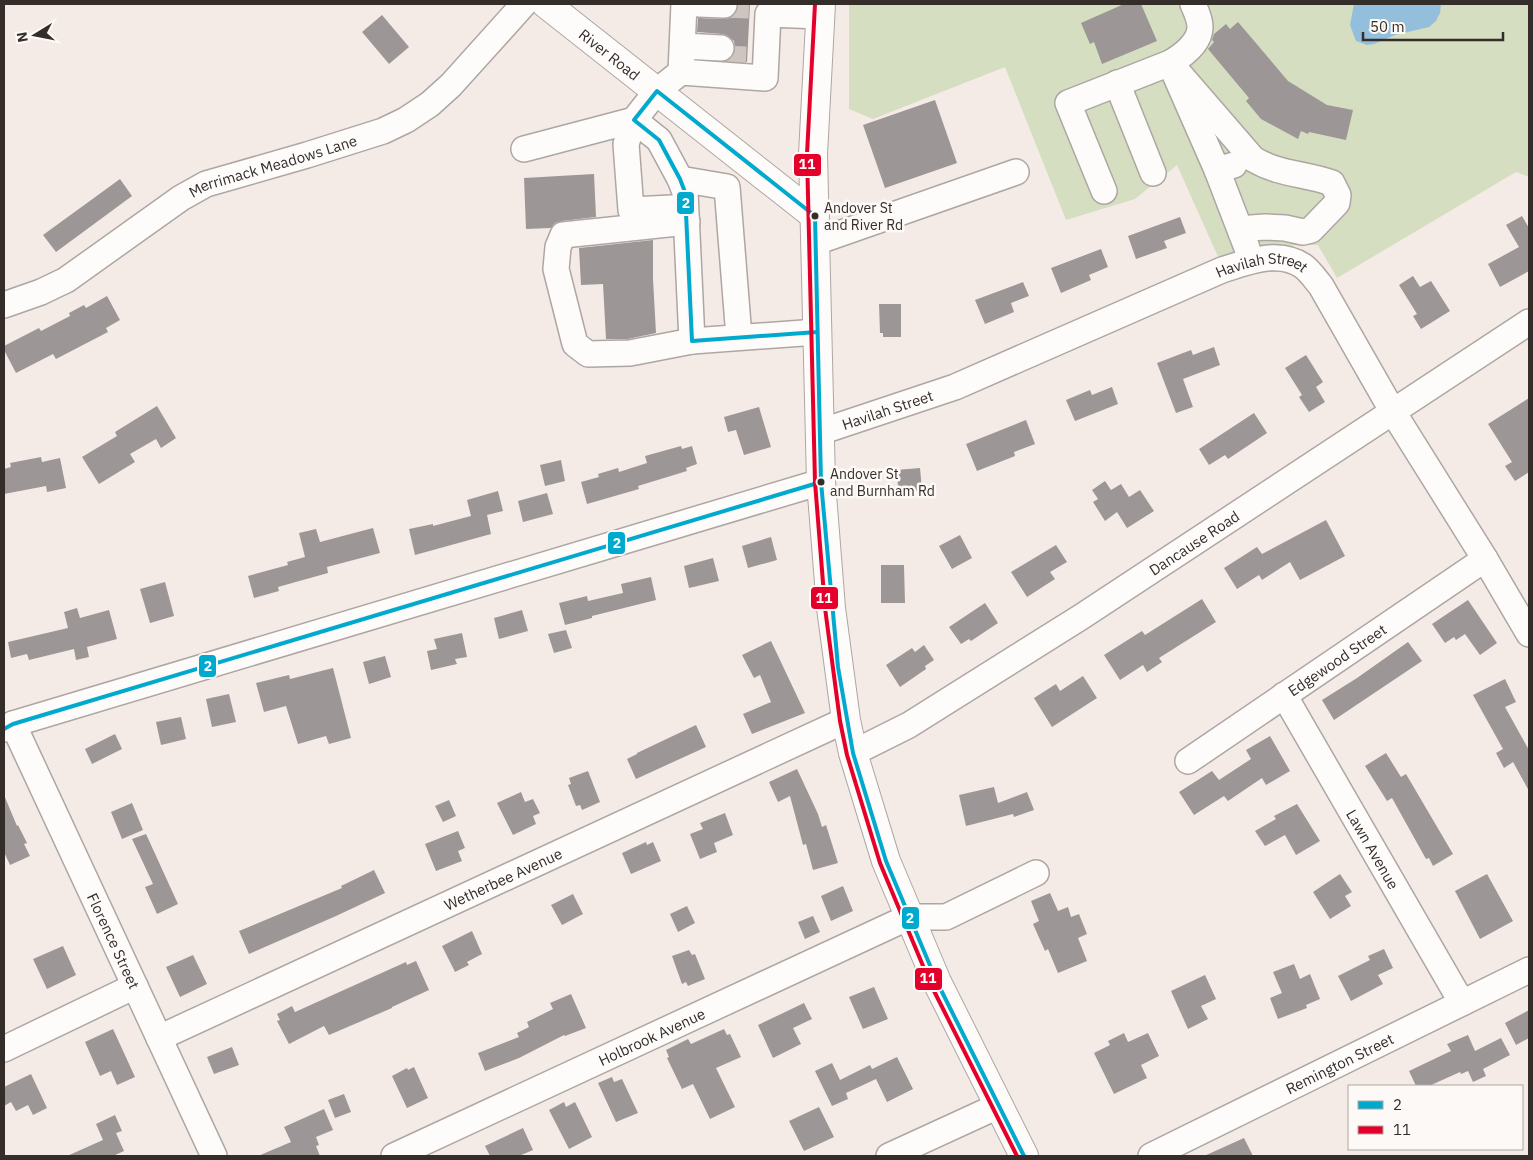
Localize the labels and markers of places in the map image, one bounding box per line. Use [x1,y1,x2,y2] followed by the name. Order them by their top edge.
[824,199,903,234] place label: Andover St and River Rd
[810,211,820,221] marker: Andover St and River Rd
[830,465,935,500] place label: Andover St and Burnham Rd
[816,477,826,487] marker: Andover St and Burnham Rd

